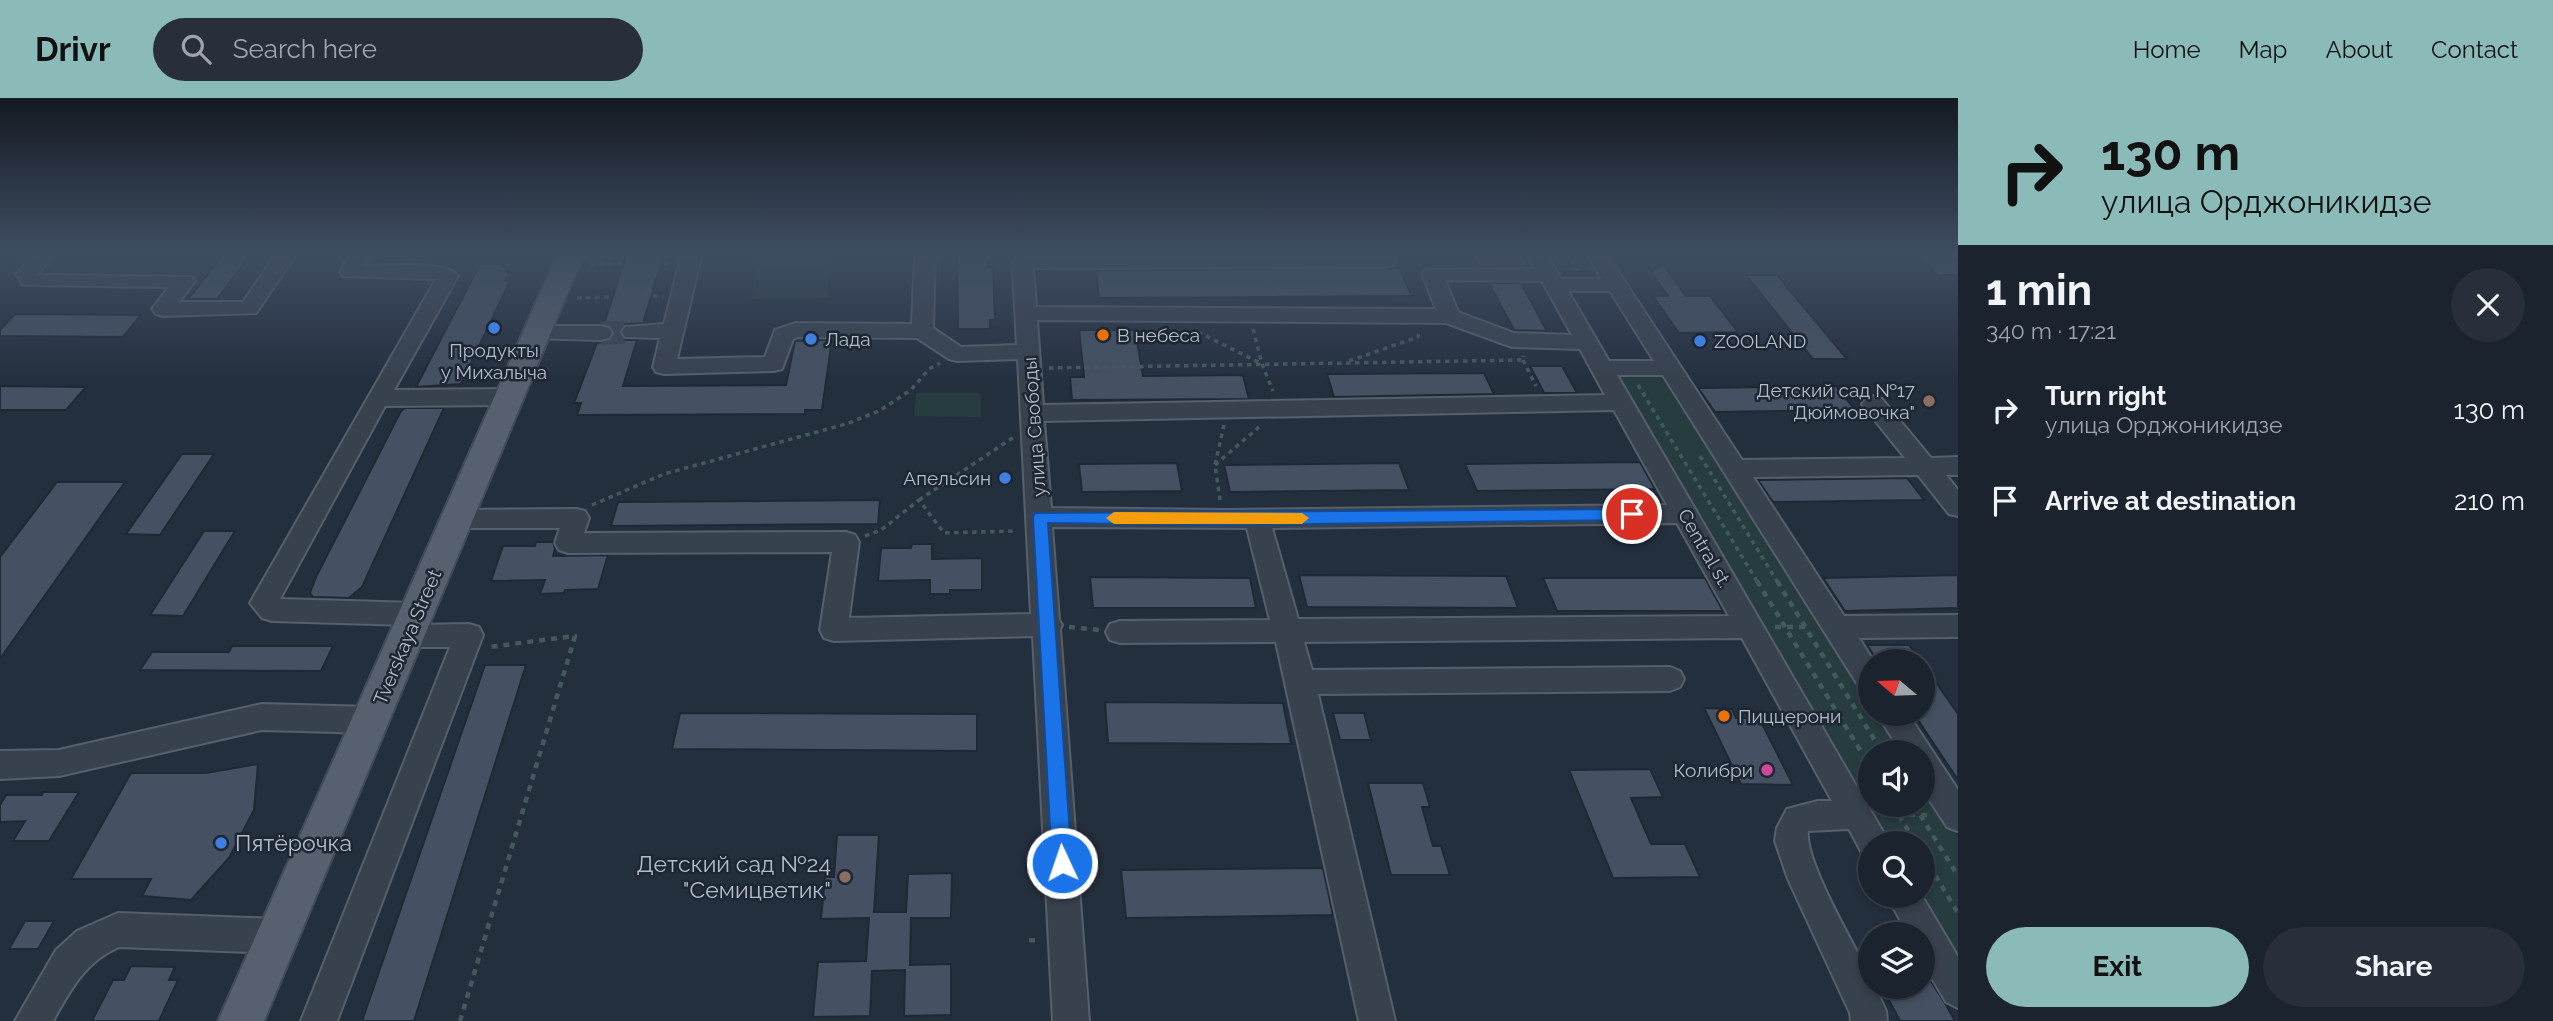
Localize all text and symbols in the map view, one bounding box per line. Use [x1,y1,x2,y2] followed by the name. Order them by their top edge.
[153,18,643,81] search box
[35,30,111,69] text: Drivr
[177,30,215,68] icon: search
[233,34,377,64] text: Search here
[2133,35,2201,64] text: Home
[2239,35,2287,64] text: Map
[2325,35,2393,64] text: About
[2431,35,2518,64] text: Contact
[2101,124,2240,181] text: 130 m
[1986,126,2077,217] icon: right
[2101,183,2432,220] text: улица Орджоникидзе
[1986,266,2092,315] text: 1 min
[2451,268,2525,342] button: close
[1986,317,2116,344] text: 340 m · 17:21
[486,320,502,336] marker: Продукты у Михалыча
[1117,324,1200,346] place label: В небеса
[1095,327,1111,343] marker: В небеса
[825,328,871,350] place label: Лада
[1714,330,1806,352] place label: ZOOLAND
[803,331,819,347] marker: Лада
[1692,333,1708,349] marker: ZOOLAND
[441,339,547,383] place label: Продукты у Михалыча
[1018,356,1050,498] street label: улица Свободы
[1756,379,1915,423] place label: Детский сад №17 "Дюймовочка"
[2045,381,2166,411] text: Turn right
[1986,391,2024,429] icon: right
[1921,393,1937,409] marker: Детский сад №17 "Дюймовочка"
[2454,395,2525,425] text: 130 m
[2045,411,2283,438] text: улица Орджоникидзе
[903,467,991,489] place label: Апельсин
[997,470,1013,486] marker: Апельсин
[1986,482,2024,520] icon: arrive
[1602,484,1662,544] pin
[2045,486,2296,516] text: Arrive at destination
[2454,486,2525,516] text: 210 m
[1613,495,1651,533] icon: arrive
[1674,505,1736,591] street label: Central st.
[369,565,446,708] street label: Tverskaya Street
[1858,649,1936,726] north arrow
[1858,649,1935,999] map controls
[1738,705,1841,727] place label: Пиццерони
[1716,708,1732,724] marker: Пиццерони
[1858,740,1935,817] button: sound
[1674,759,1753,781] place label: Колибри
[1759,762,1775,778] marker: Колибри
[1025,826,1099,900] position arrow
[235,829,352,856] place label: Пятёрочка
[1858,831,1935,908] button: search
[213,835,229,851] marker: Пятёрочка
[636,850,831,903] place label: Детский сад №24 "Семицветик"
[837,869,853,885] marker: Детский сад №24 "Семицветик"
[1858,922,1935,999] button: layers
[1986,927,2249,1007] button: Exit
[2263,927,2525,1007] button: Share

